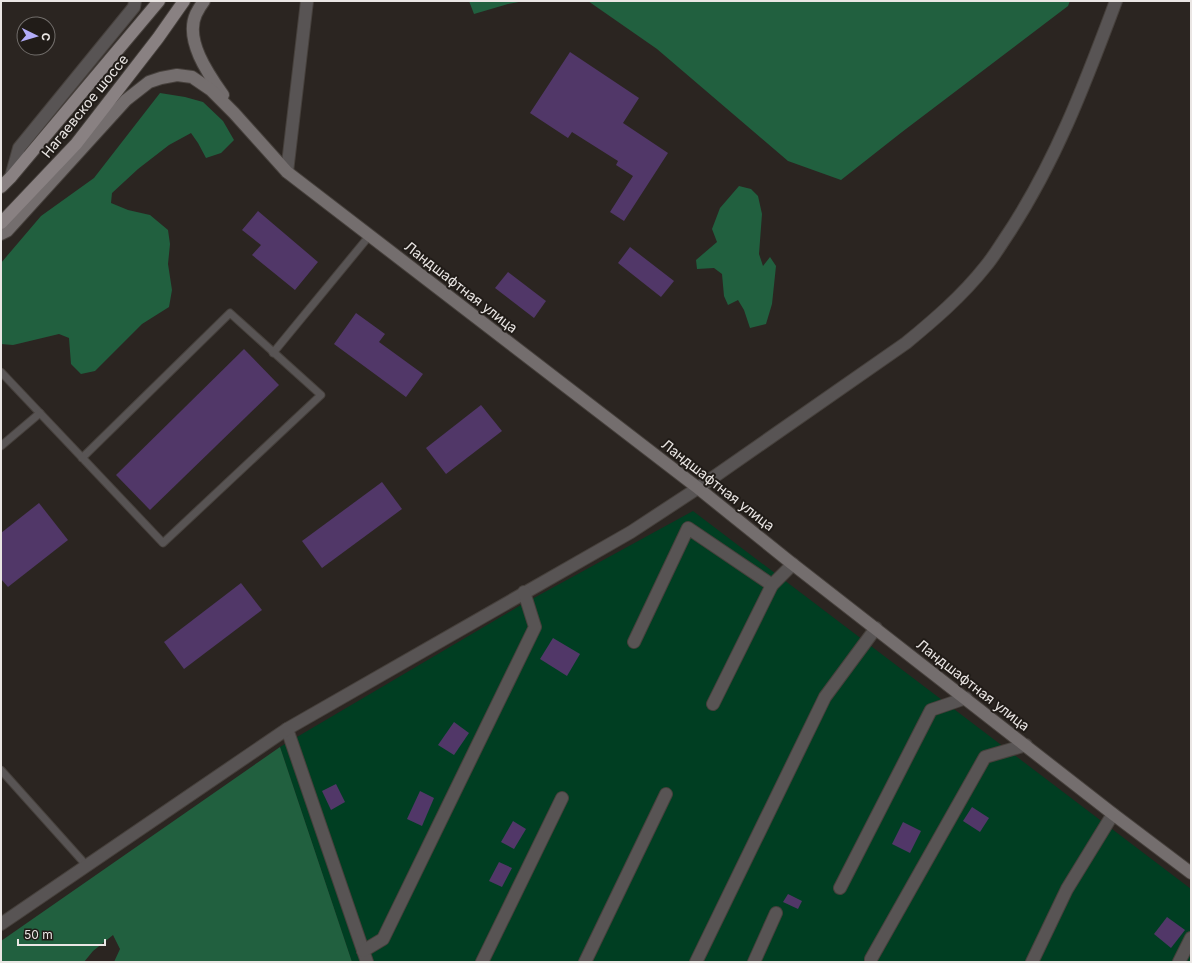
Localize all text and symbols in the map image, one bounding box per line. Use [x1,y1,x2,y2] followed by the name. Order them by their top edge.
[16,16,56,56] north arrow
[39,32,53,42] text: С
[38,51,132,161] street label: Нагаевское шоссе
[401,237,521,336] street label: Ландшафтная улица
[658,435,778,534] street label: Ландшафтная улица
[913,635,1033,734] street label: Ландшафтная улица
[18,921,105,947] scale bar
[24,927,53,942] text: 50 m

